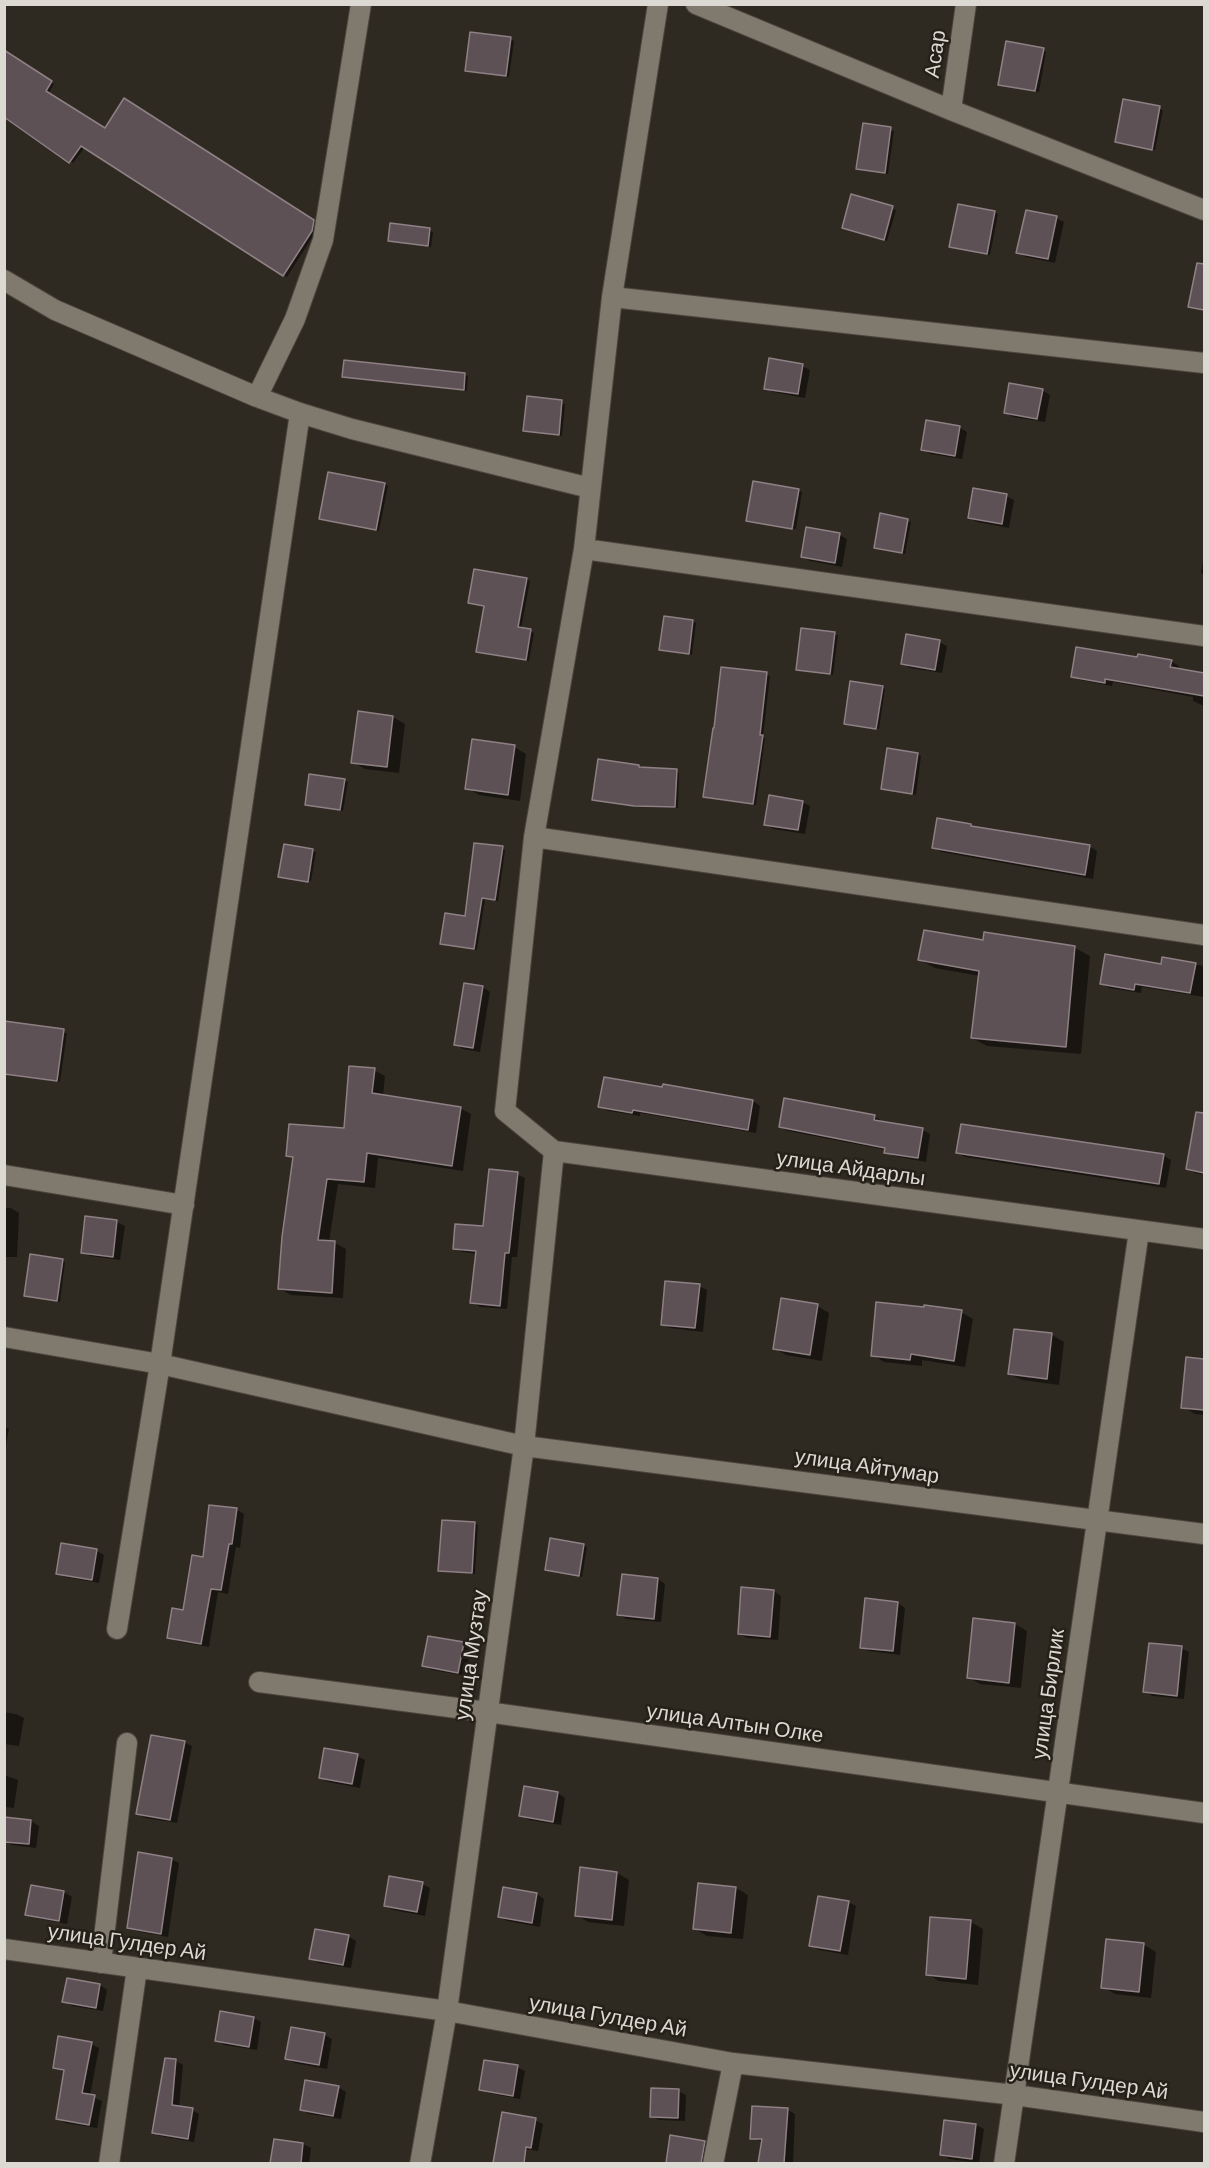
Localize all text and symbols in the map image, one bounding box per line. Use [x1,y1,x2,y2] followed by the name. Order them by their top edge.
[919,29,951,79] street label: Асар
[775,1145,927,1191] street label: улица Айдарлы
[793,1443,941,1489] street label: улица Айтумар
[449,1588,493,1722] street label: улица Музтау
[1026,1627,1070,1761] street label: улица Бирлик
[645,1698,825,1748] street label: улица Алтын Олке
[46,1918,208,1966] street label: улица Гулдер Ай
[527,1990,689,2042] street label: улица Гулдер Ай
[1008,2057,1170,2105] street label: улица Гулдер Ай

